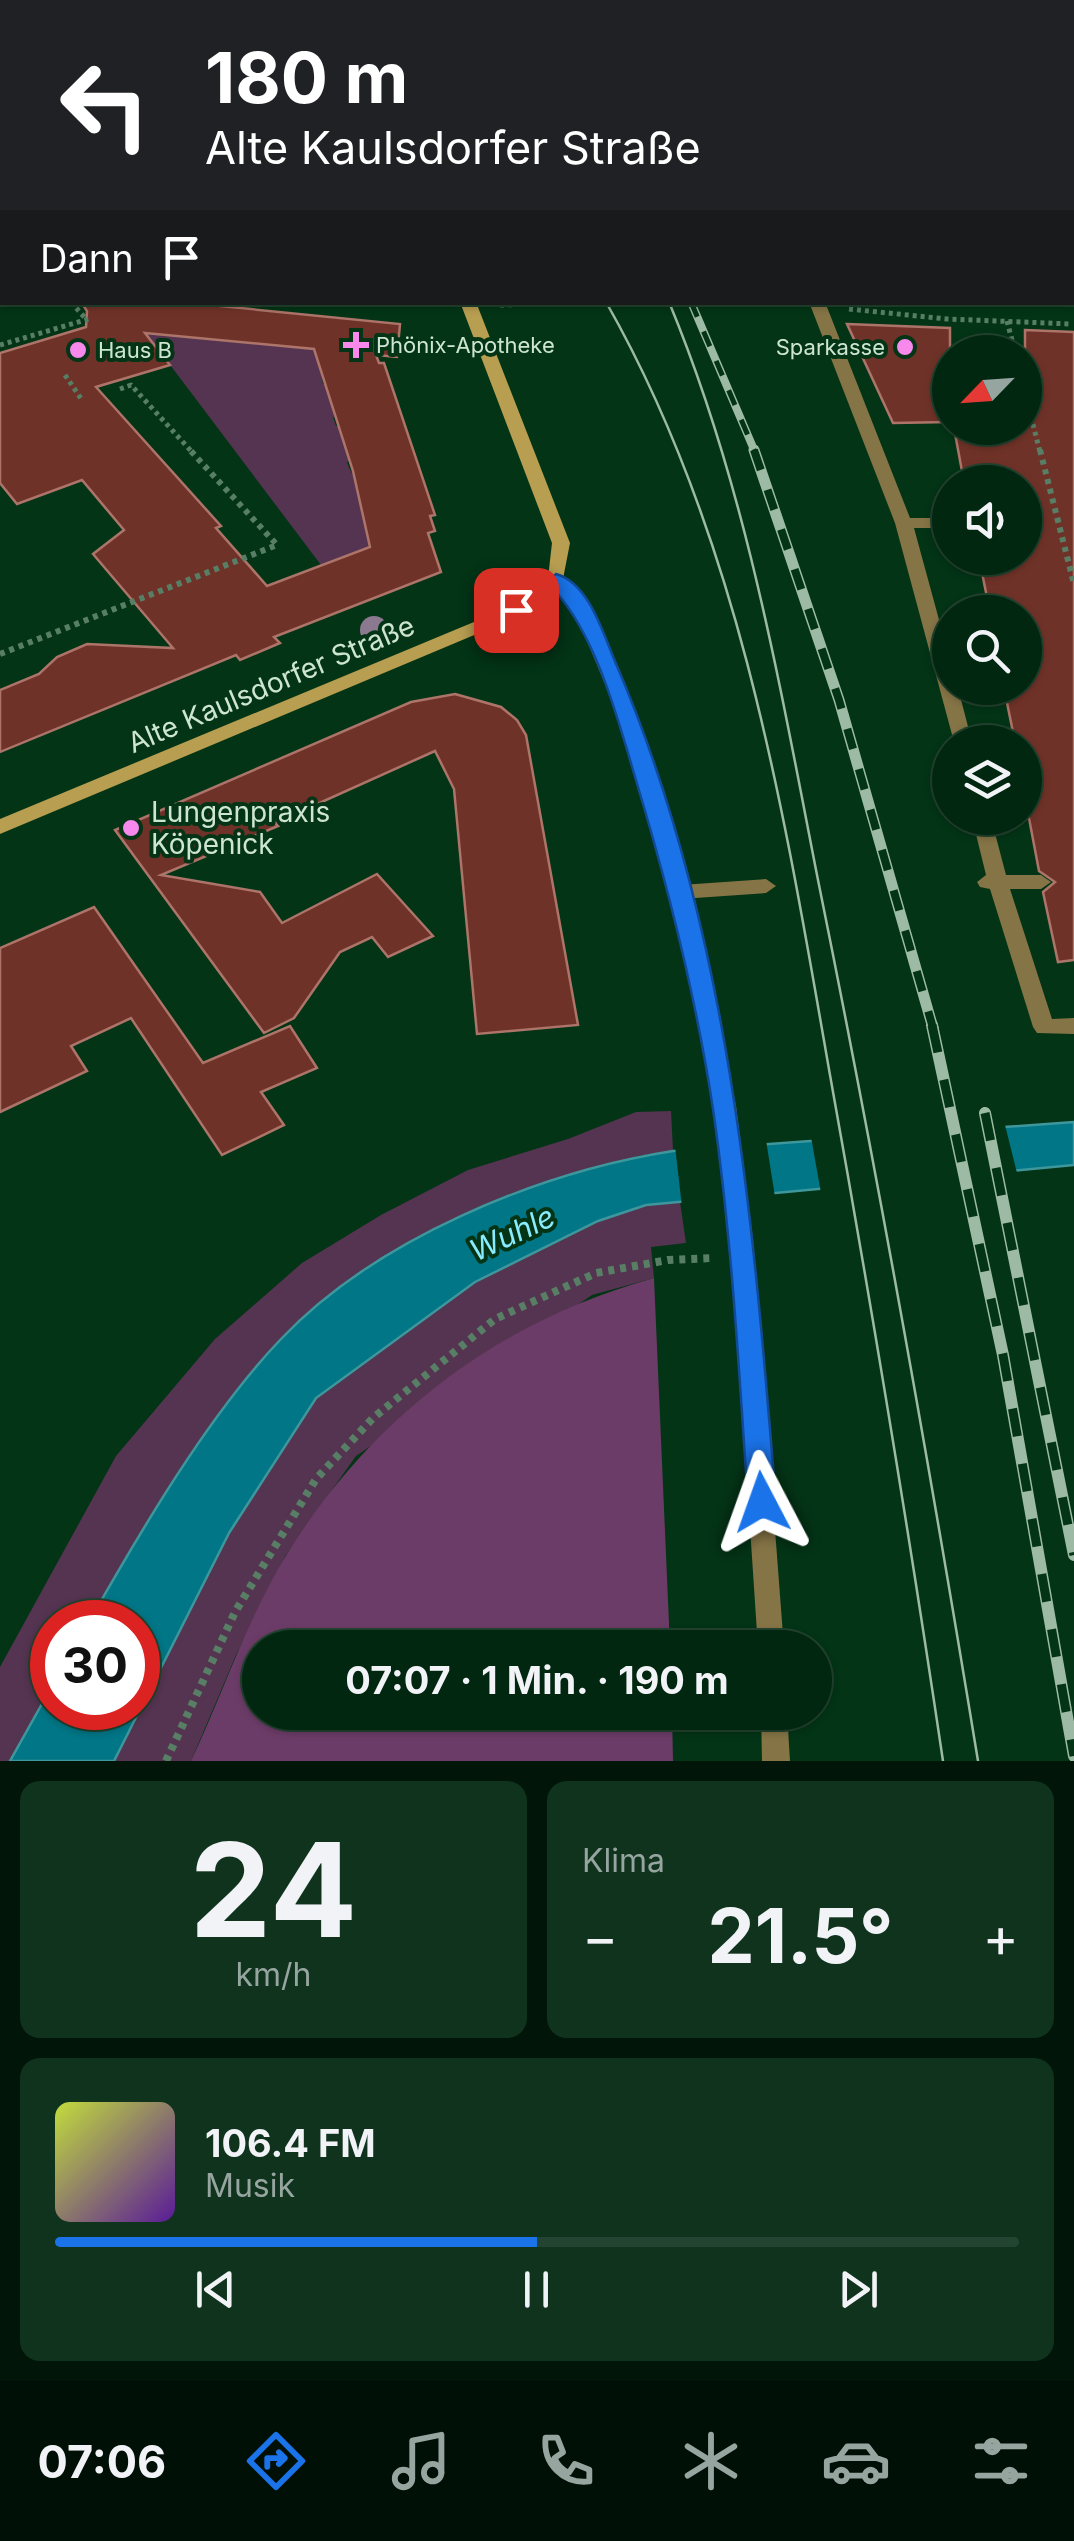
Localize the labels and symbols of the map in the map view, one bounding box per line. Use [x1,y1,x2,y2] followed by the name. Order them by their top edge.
[376,332,555,358] place label: Phönix-Apotheke
[345,334,367,356] marker: Phönix-Apotheke
[776,334,885,360] place label: Sparkasse
[932,335,1042,445] north arrow
[894,336,916,358] marker: Sparkasse
[98,337,172,363] place label: Haus B
[67,339,89,361] marker: Haus B
[474,568,559,653] pin
[122,608,420,760] street label: Alte Kaulsdorfer Straße
[151,795,330,861] place label: Lungenpraxis Köpenick
[120,817,142,839] marker: Lungenpraxis Köpenick
[464,1198,560,1268] water label: Wuhle
[710,1450,814,1554] position arrow
[30,1600,160,1730] speed limit sign: 30

